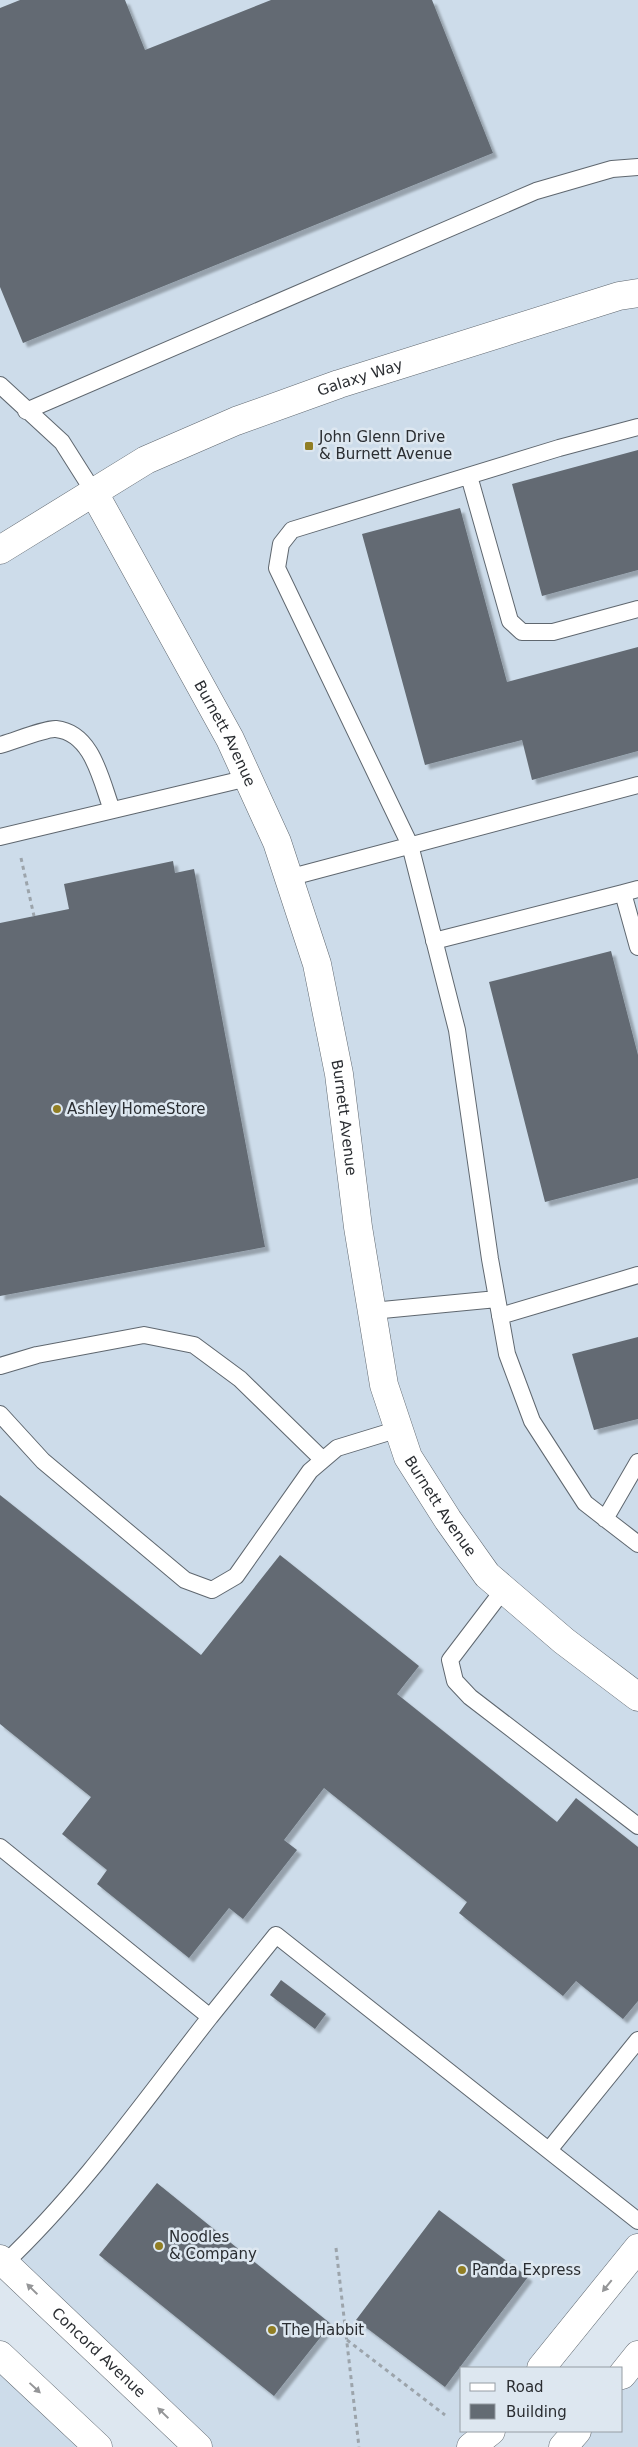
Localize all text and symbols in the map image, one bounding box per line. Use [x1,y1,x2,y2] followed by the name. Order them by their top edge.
[315,355,405,400] street label: Galaxy Way
[318,428,452,463] place label: John Glenn Drive & Burnett Avenue
[303,440,315,452] marker: John Glenn Drive & Burnett Avenue
[190,677,259,789] street label: Burnett Avenue
[327,1058,361,1177] street label: Burnett Avenue
[67,1100,206,1118] place label: Ashley HomeStore
[51,1103,63,1115] marker: Ashley HomeStore
[401,1452,480,1560] street label: Burnett Avenue
[169,2228,257,2263] place label: Noodles & Company
[153,2240,165,2252] marker: Noodles & Company
[472,2261,581,2279] place label: Panda Express
[456,2264,468,2276] marker: Panda Express
[602,2279,613,2292] one-way arrow
[27,2283,39,2295] one-way arrow
[48,2304,149,2401] street label: Concord Avenue
[281,2321,364,2339] place label: The Habbit
[266,2324,278,2336] marker: The Habbit
[460,2367,623,2432] legend
[506,2378,544,2396] text: Road
[29,2382,41,2394] one-way arrow
[506,2403,567,2421] text: Building
[157,2407,169,2419] one-way arrow

